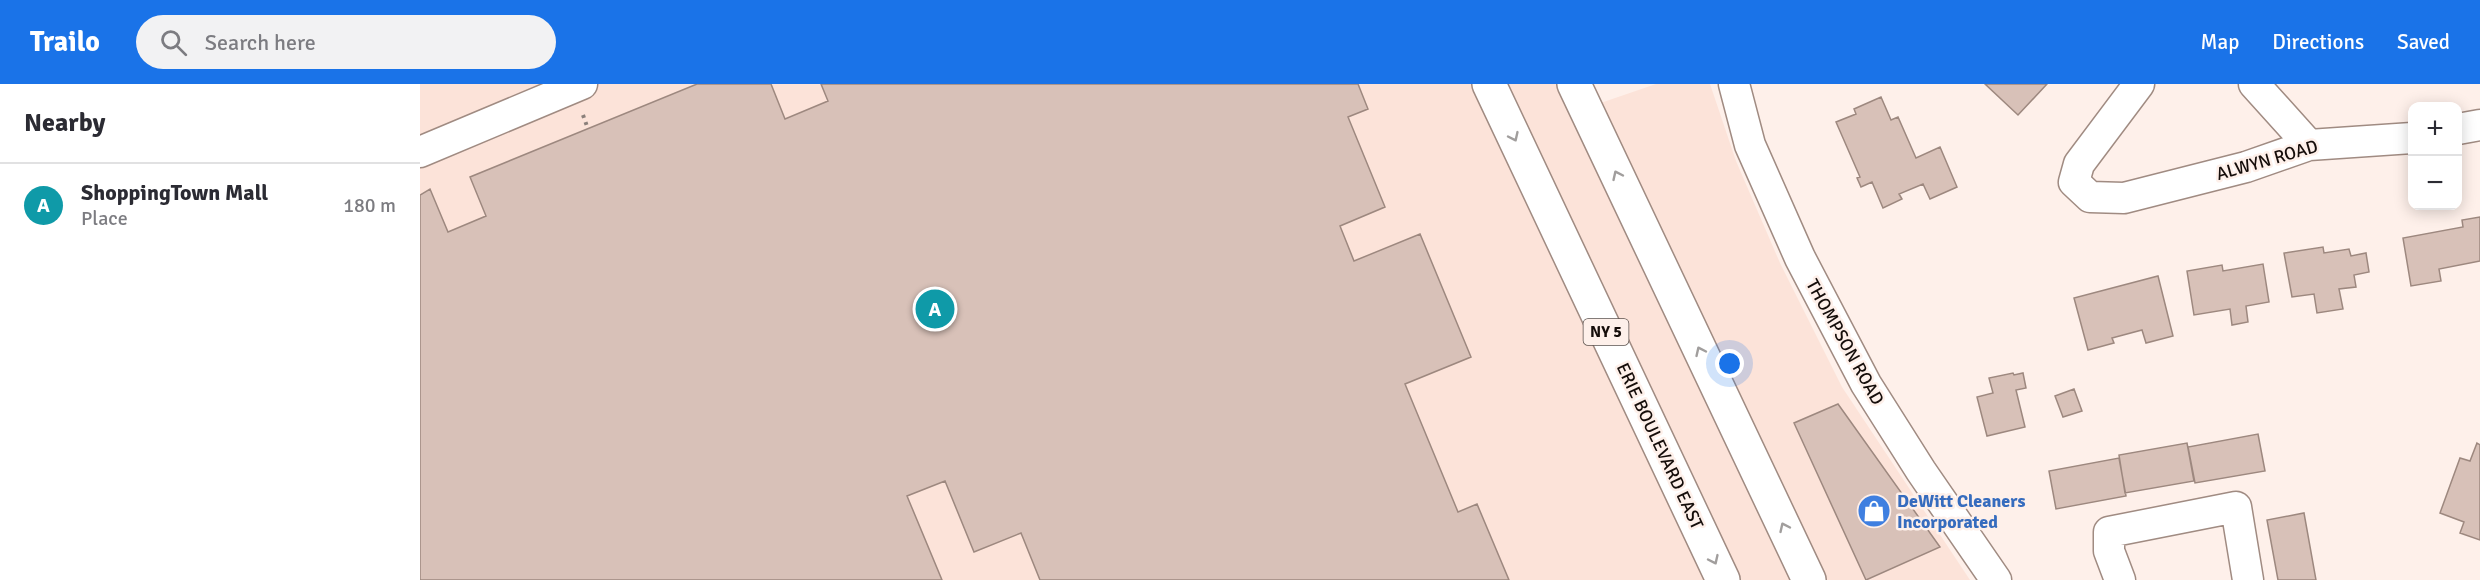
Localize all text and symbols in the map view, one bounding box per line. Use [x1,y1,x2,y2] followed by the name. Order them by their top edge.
[136,15,556,69] search box
[30,25,100,59] text: Trailo
[157,26,190,59] icon: search
[205,29,316,56] text: Search here
[2201,29,2239,55] text: Map
[2272,29,2364,55] text: Directions
[2397,29,2450,55] text: Saved
[2408,102,2462,210] map controls
[2408,102,2462,156] button: +
[24,107,105,139] text: Nearby
[1506,130,1518,141] one-way arrow
[2214,135,2320,185] street label: ALWYN ROAD
[2408,156,2462,210] button: −
[1612,170,1624,181] one-way arrow
[81,179,268,206] text: ShoppingTown Mall
[37,193,50,218] text: A
[343,193,396,218] text: 180 m
[81,206,128,231] text: Place
[1801,275,1889,409] street label: THOMPSON ROAD
[916,286,954,332] pin: A
[1584,319,1628,345] road number: NY 5
[1696,346,1708,357] one-way arrow
[1715,349,1744,378] your location
[1612,359,1708,533] street label: ERIE BOULEVARD EAST
[1897,490,2025,533] place label: DeWitt Cleaners Incorporated
[1856,493,1892,529] shop icon: DeWitt Cleaners Incorporated
[1779,523,1791,534] one-way arrow
[1706,553,1718,564] one-way arrow

